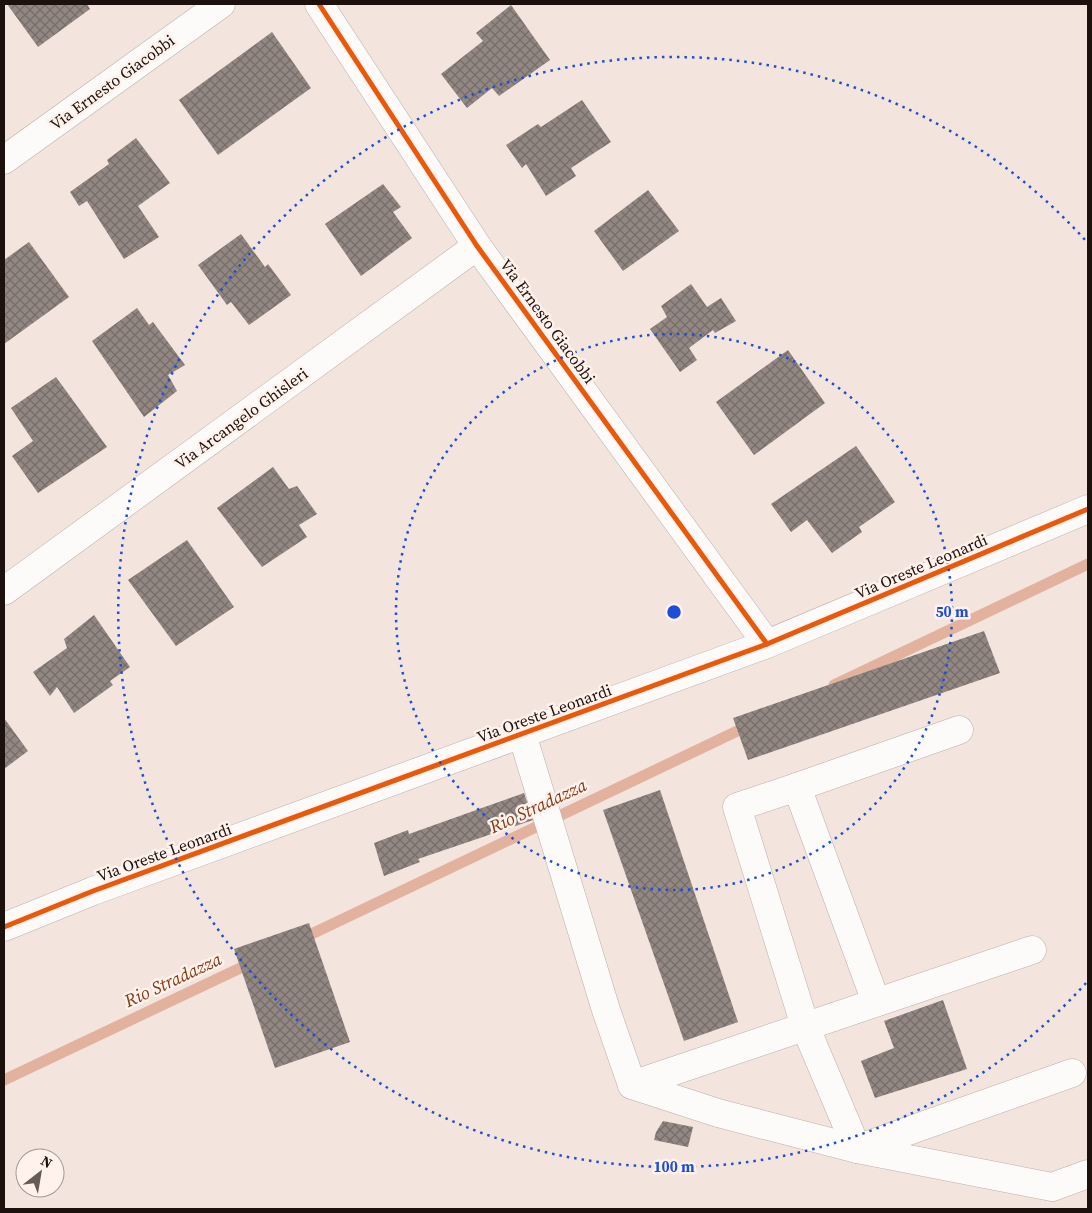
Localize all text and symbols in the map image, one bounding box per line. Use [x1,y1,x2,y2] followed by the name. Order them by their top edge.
[45,29,179,135] street label: Via Ernesto Giacobbi
[495,254,601,388] street label: Via Ernesto Giacobbi
[170,362,312,474] street label: Via Arcangelo Ghisleri
[851,528,991,604] street label: Via Oreste Leonardi
[935,601,969,622] text: 50 m
[665,603,683,621] centre of rings
[474,678,615,748] street label: Via Oreste Leonardi
[484,772,591,839] water label: Rio Stradazza
[94,817,235,887] street label: Via Oreste Leonardi
[119,946,226,1013] water label: Rio Stradazza
[15,1148,65,1198] north arrow
[37,1151,56,1173] text: N
[653,1156,695,1177] text: 100 m

